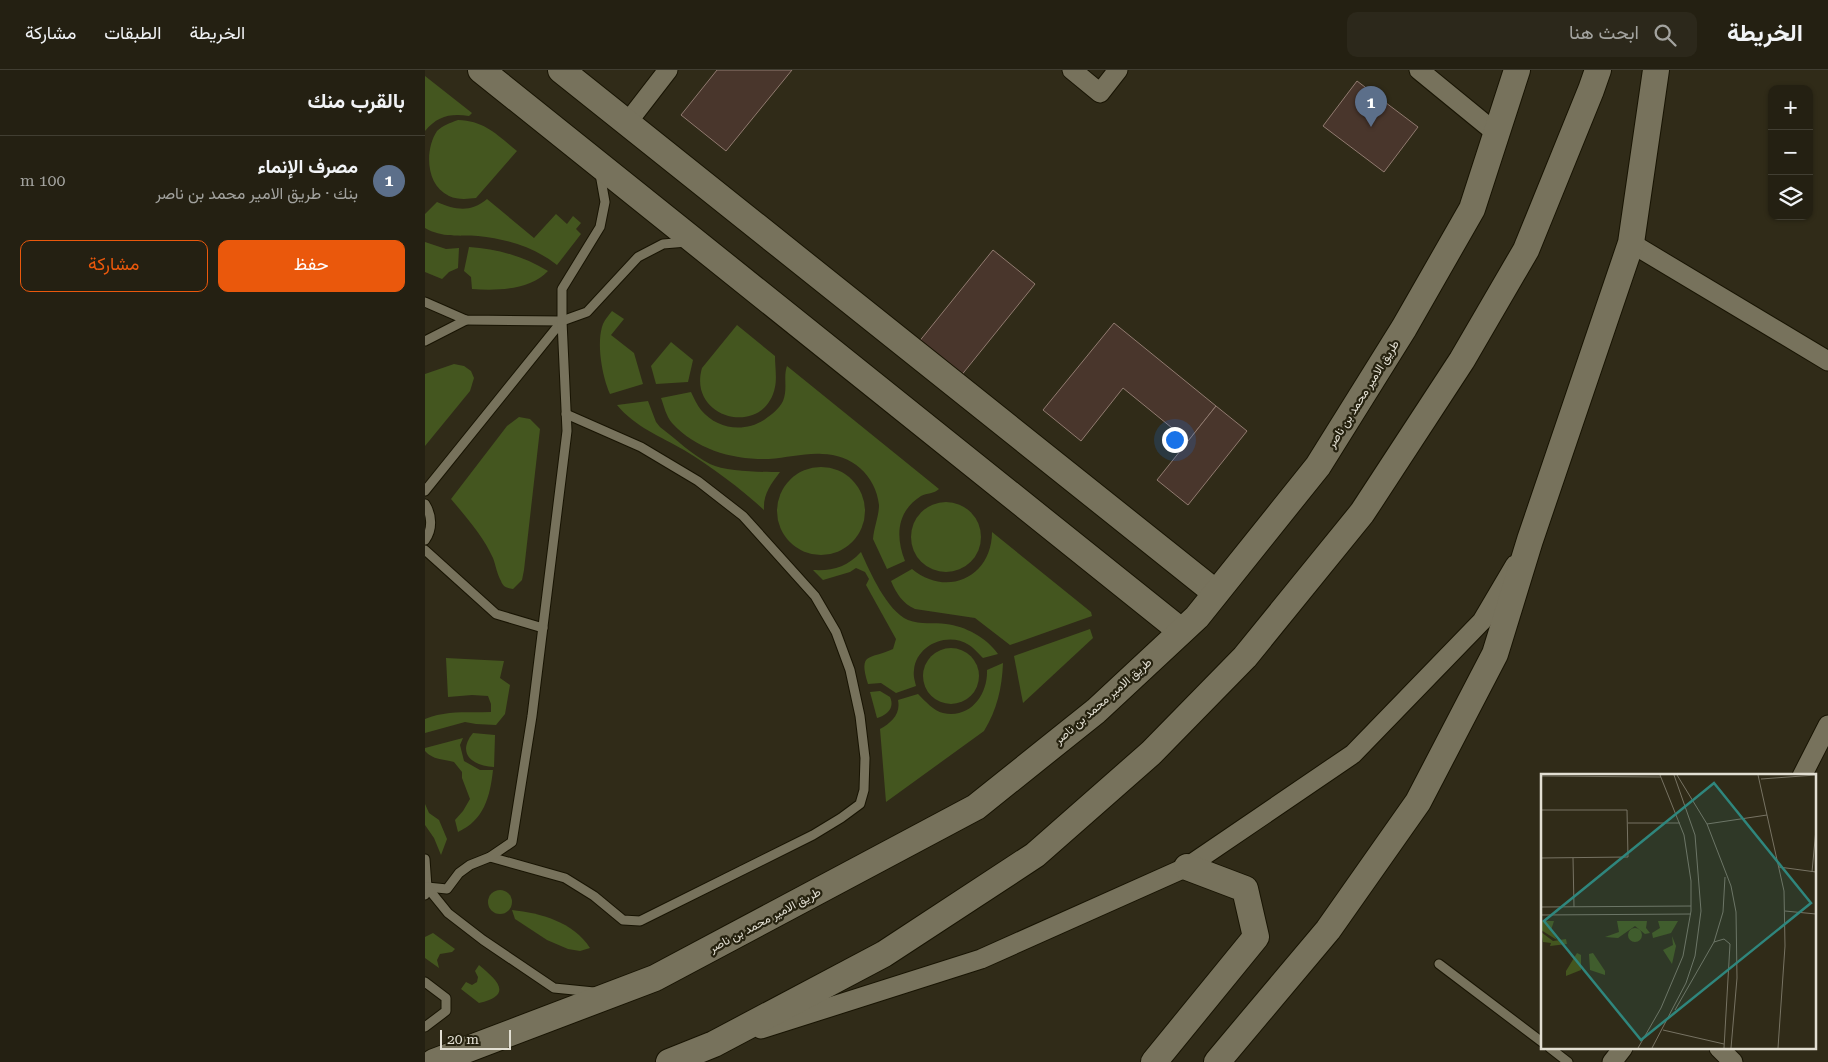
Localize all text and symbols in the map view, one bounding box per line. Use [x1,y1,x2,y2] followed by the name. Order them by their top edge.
[1347,12,1697,57] search box
[1727,19,1803,47] text: الخريطة
[1569,21,1639,44] text: ابحث هنا
[1651,21,1679,49] icon: search
[25,22,76,43] text: مشاركة
[104,22,161,43] text: الطبقات
[189,22,245,43] text: الخريطة
[1768,85,1813,220] map controls
[1768,85,1813,130] button: +
[1355,86,1387,127] pin: 1
[307,89,405,113] text: بالقرب منك
[1768,130,1813,175] button: −
[257,155,358,178] text: مصرف الإنماء
[20,171,66,190] text: 100 m
[385,171,393,190] text: 1
[1768,175,1813,220] button: layers
[156,184,358,203] text: بنك · طريق الامير محمد بن ناصر
[20,240,208,292] button: مشاركة
[218,240,405,292] button: حفظ
[1324,337,1403,452] street label: طريق الامير محمد بن ناصر
[1162,427,1188,453] your location
[1051,655,1155,748] street label: طريق الامير محمد بن ناصر
[1541,774,1815,1050] inset map
[706,885,824,957] street label: طريق الامير محمد بن ناصر
[440,1027,511,1050] scale bar
[447,1031,479,1047] text: 20 m

